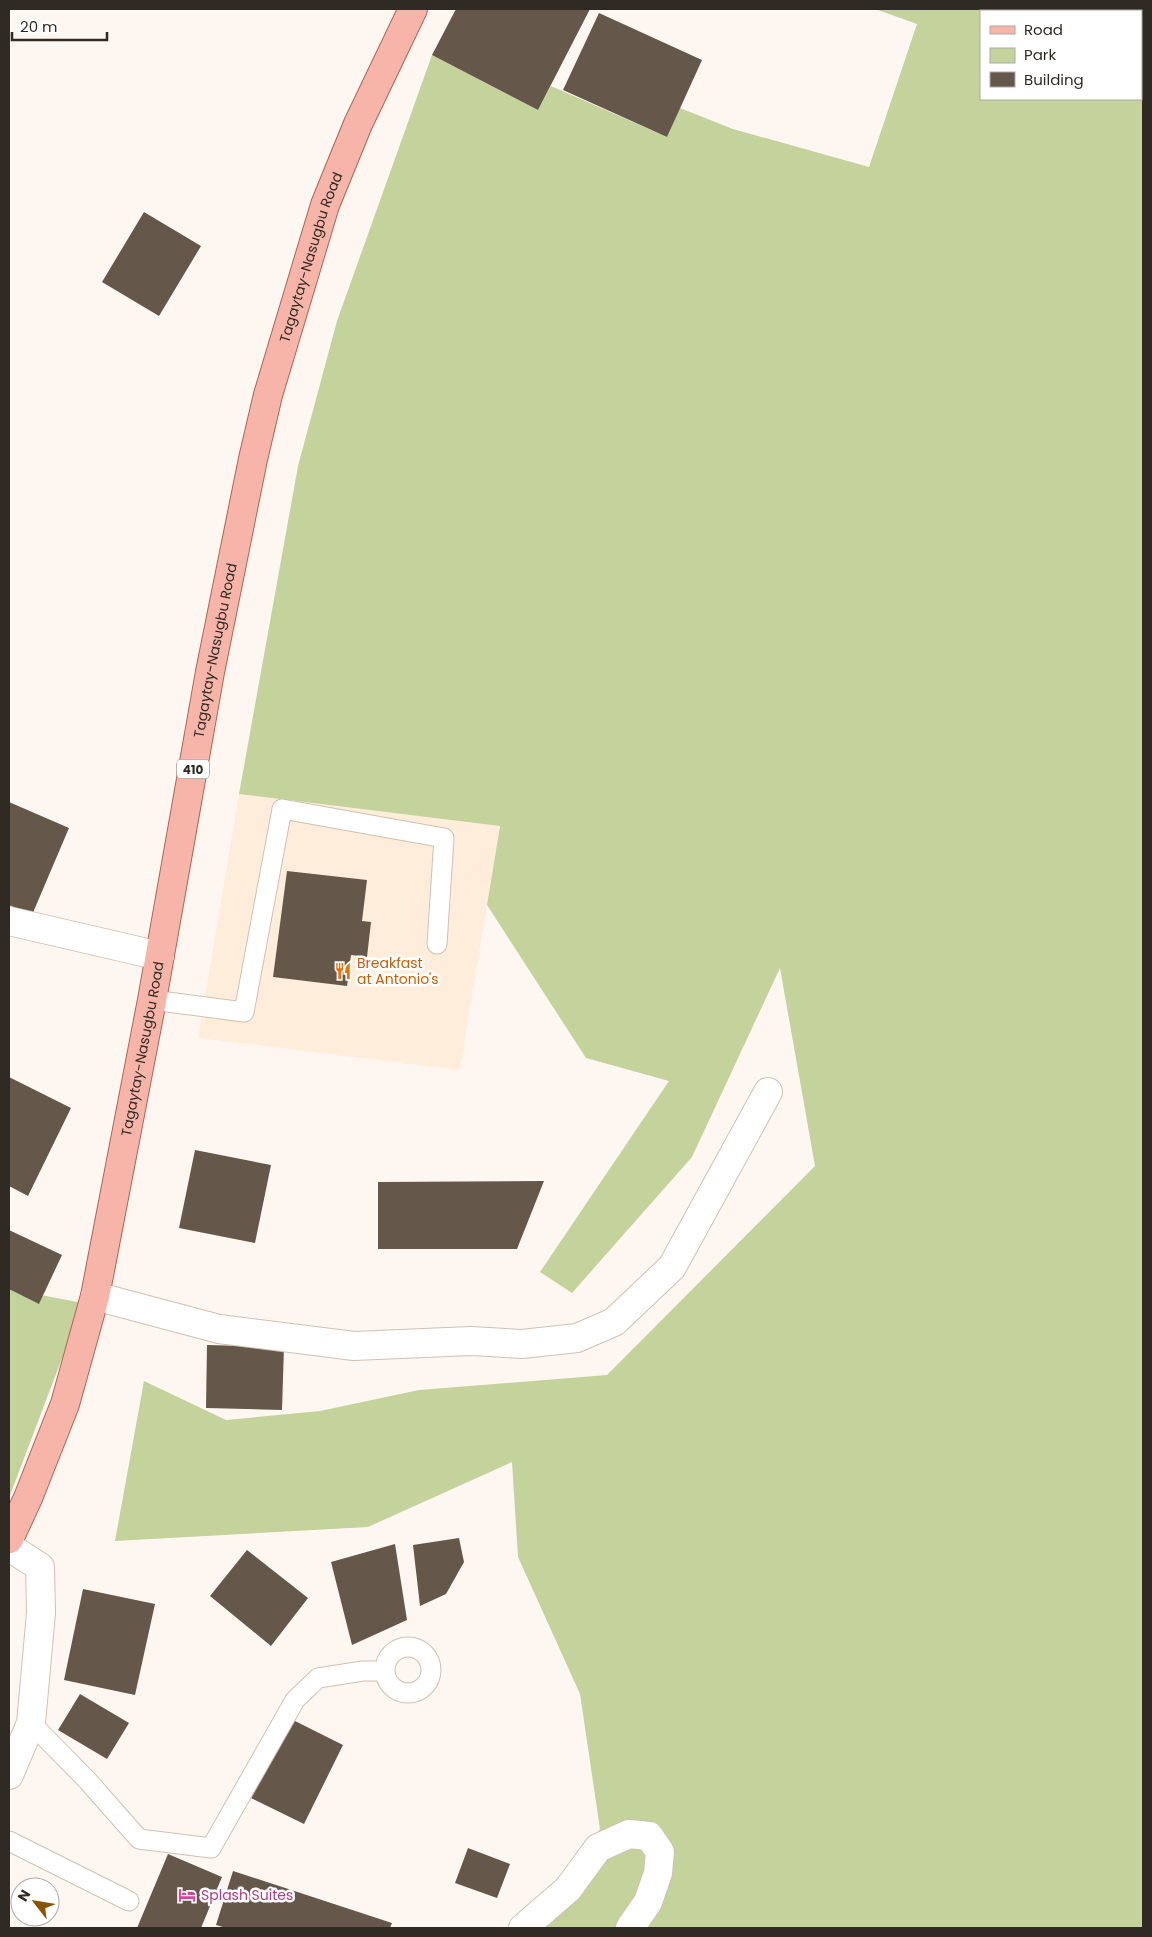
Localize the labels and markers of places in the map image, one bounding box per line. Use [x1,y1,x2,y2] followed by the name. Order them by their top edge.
[357,953,439,989] place label: Breakfast at Antonio's
[333,961,353,981] restaurant icon: Breakfast at Antonio's
[177,1885,197,1905] hotel icon: Splash Suites
[201,1885,293,1905] place label: Splash Suites

